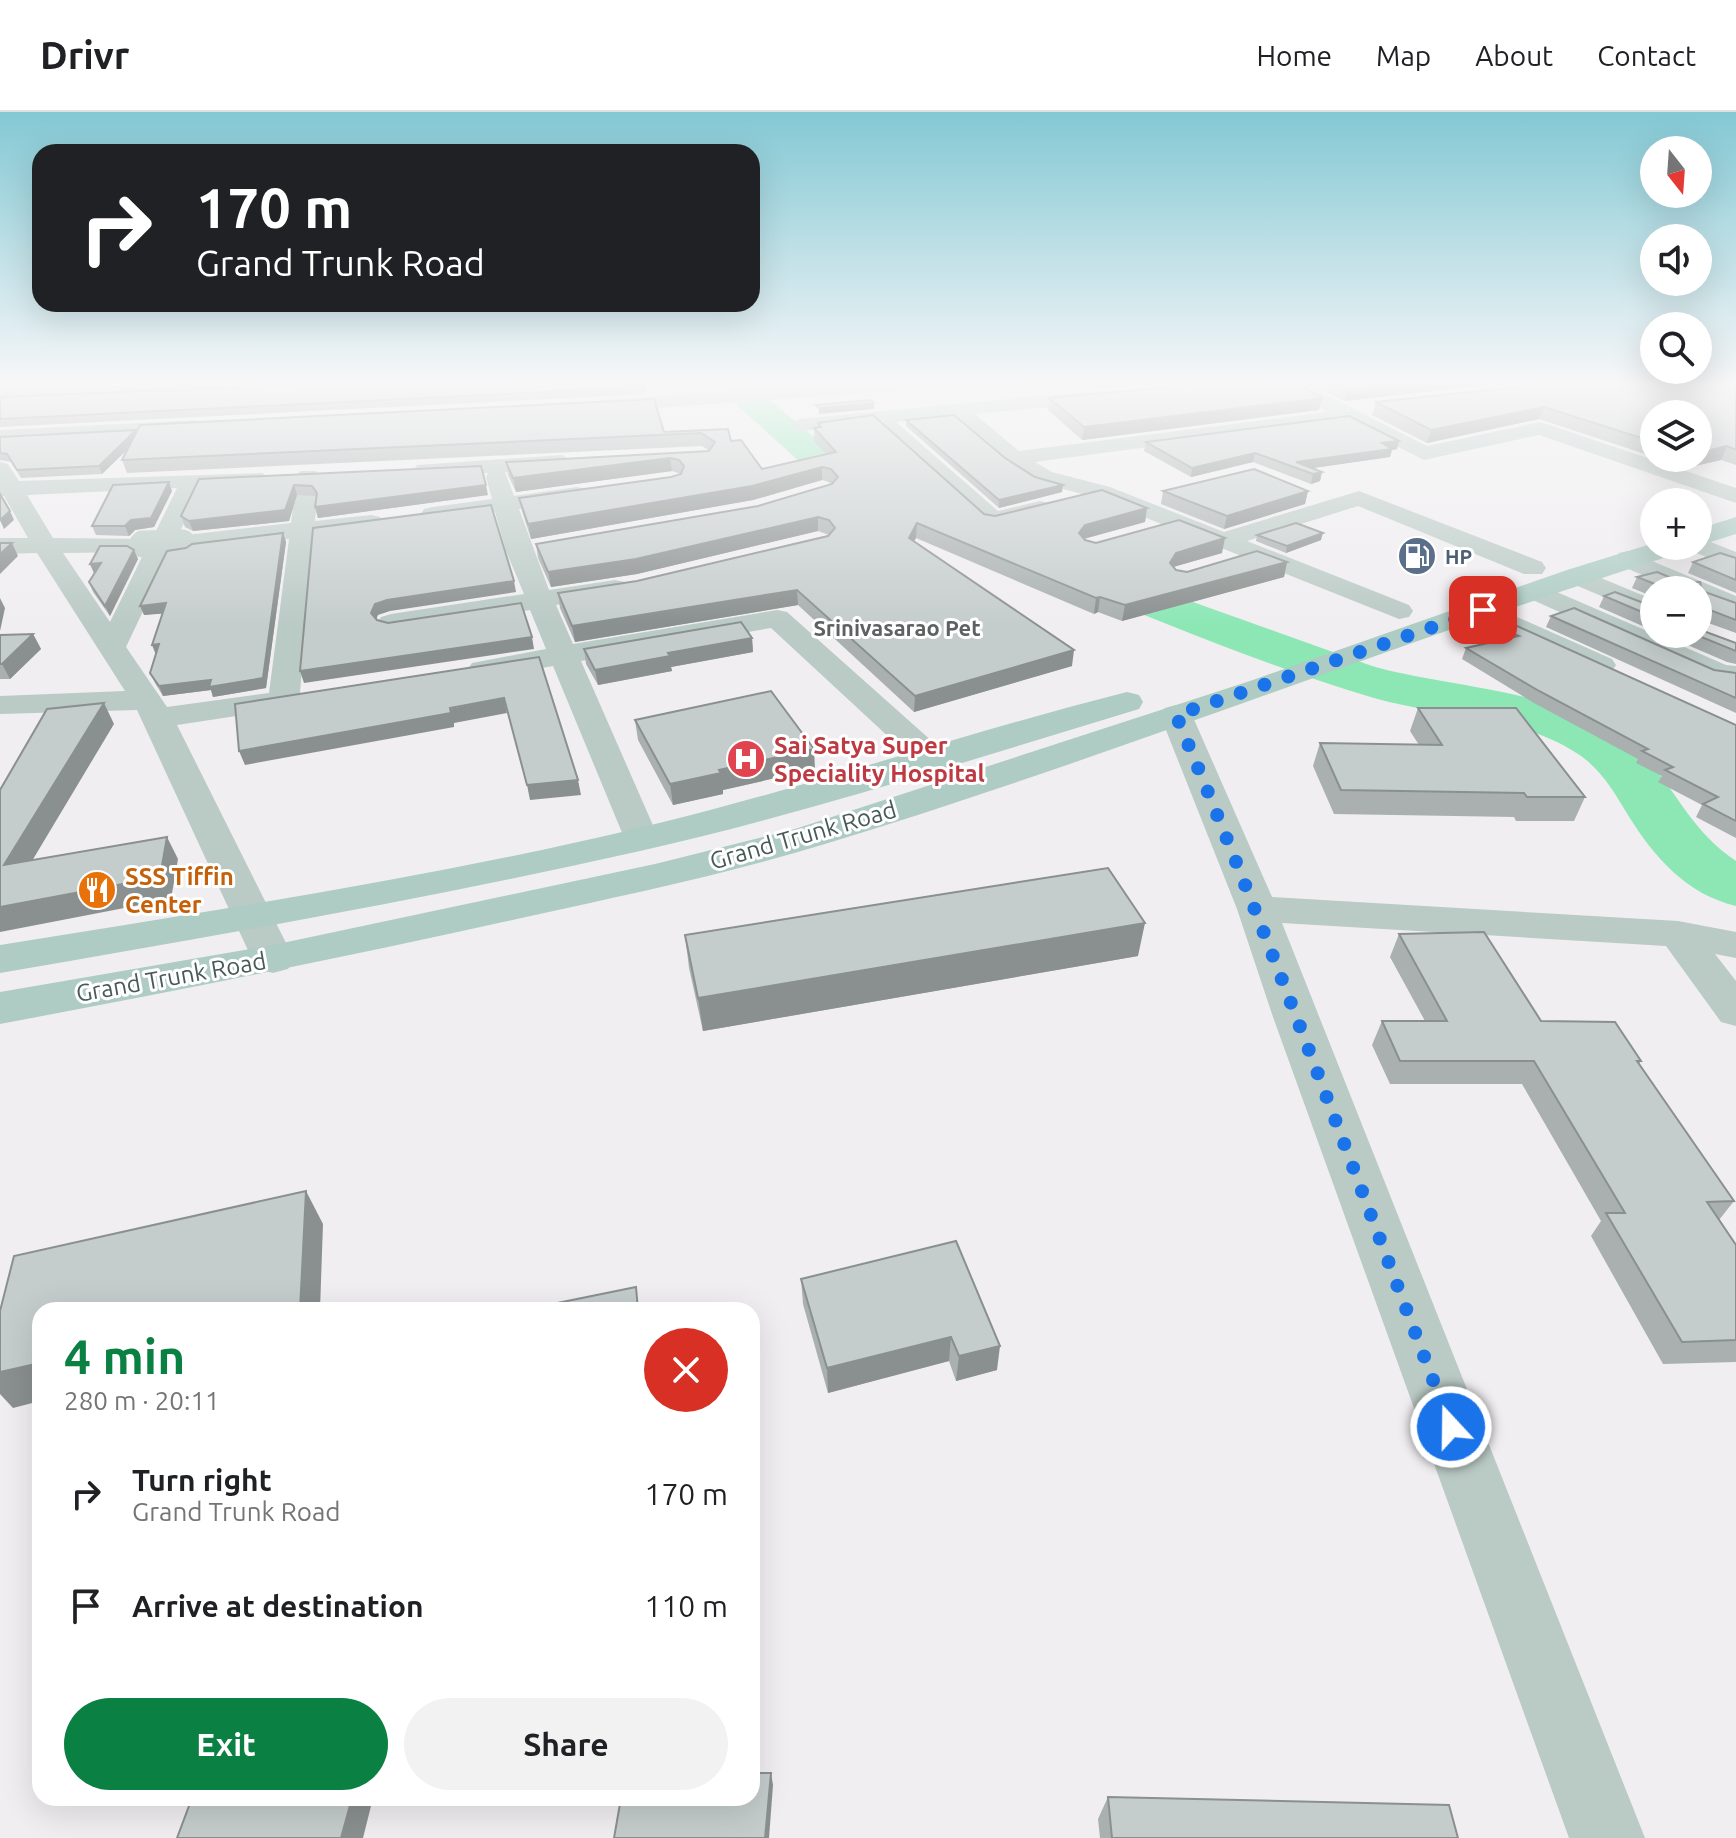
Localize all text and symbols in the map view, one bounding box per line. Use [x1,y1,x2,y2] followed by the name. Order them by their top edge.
[40,34,129,76] text: Drivr
[1257,40,1332,71] text: Home
[1376,40,1431,71] text: Map
[1475,40,1553,71] text: About
[1597,40,1696,71] text: Contact
[1640,136,1712,208] north arrow
[1640,136,1712,648] map controls
[64,176,168,280] icon: right
[196,176,352,239] text: 170 m
[1640,224,1712,296] button: sound
[196,242,485,283] text: Grand Trunk Road
[1640,312,1712,384] button: search
[1640,400,1712,472] button: layers
[1640,488,1712,560] button: +
[1396,535,1438,577] fuel station icon: HP
[1445,545,1472,568] place label: HP
[1449,576,1517,644] pin
[1640,576,1712,648] button: −
[1461,588,1505,632] icon: arrive
[813,615,981,640] district label: Srinivasarao Pet
[774,732,985,787] place label: Sai Satya Super Speciality Hospital
[725,738,767,780] hospital icon: Sai Satya Super Speciality Hospital
[707,795,899,875] street label: Grand Trunk Road
[125,863,234,918] place label: SSS Tiffin Center
[76,869,118,911] restaurant icon: SSS Tiffin Center
[74,947,268,1007] street label: Grand Trunk Road
[644,1328,728,1412] button: close
[64,1329,185,1383] text: 4 min
[1409,1385,1493,1469] position arrow
[64,1386,220,1415] text: 280 m · 20:11
[132,1463,272,1497] text: Turn right
[64,1472,108,1516] icon: right
[644,1477,728,1511] text: 170 m
[132,1497,341,1526] text: Grand Trunk Road
[64,1584,108,1628] icon: arrive
[132,1589,424,1623] text: Arrive at destination
[644,1589,728,1623] text: 110 m
[64,1698,388,1790] button: Exit
[404,1698,728,1790] button: Share

